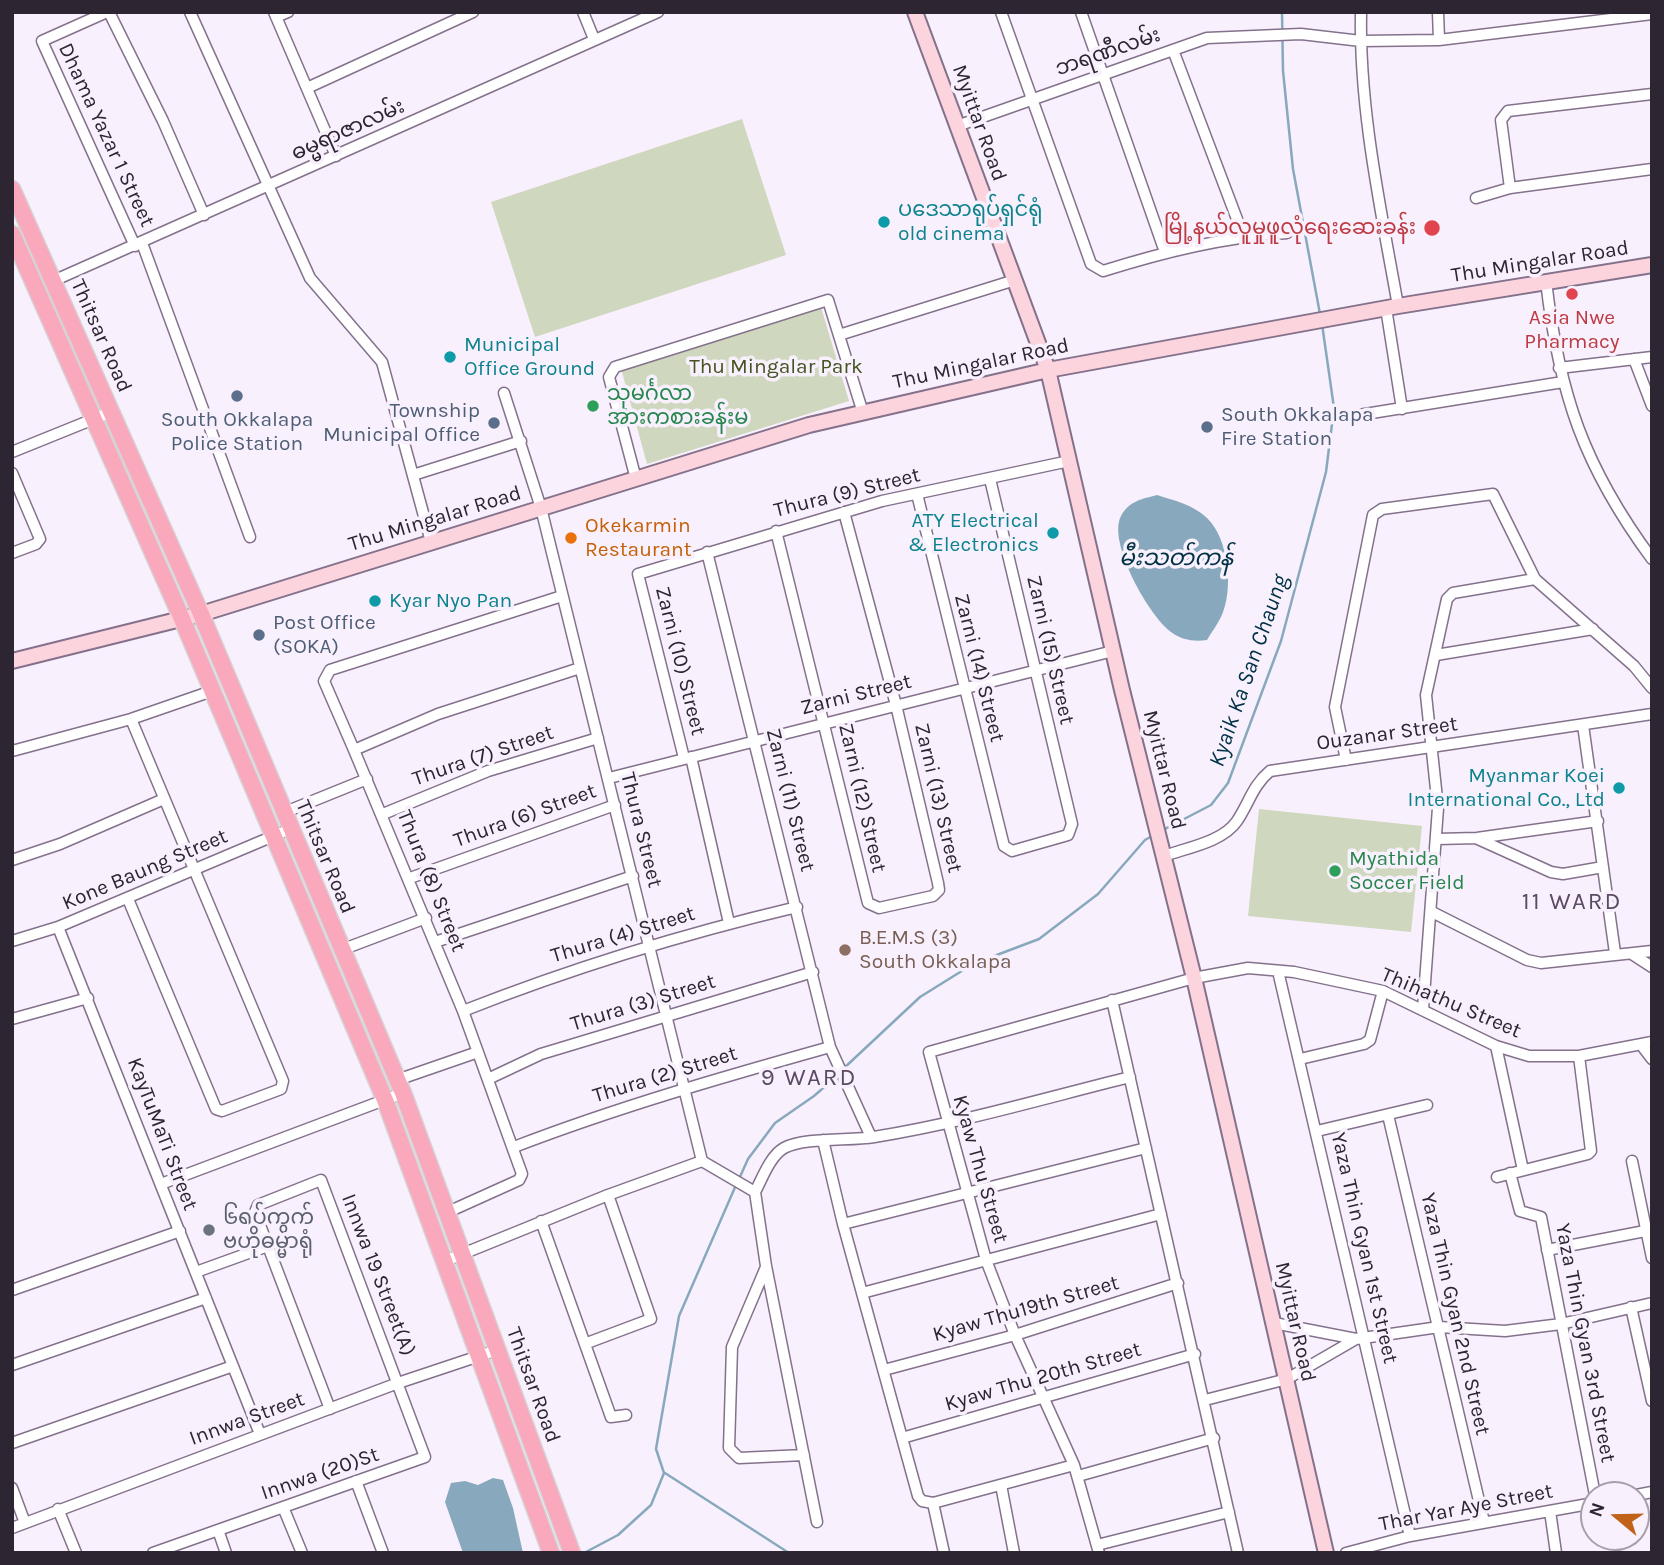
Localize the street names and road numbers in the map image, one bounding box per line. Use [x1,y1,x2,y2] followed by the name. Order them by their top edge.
[1052,22,1164,82] street label: ဘရဏီလမ်း
[52,39,160,231] street label: Dhama Yazar 1 Street
[946,61,1012,185] street label: Myittar Road
[287,94,409,166] street label: ဓမ္မရာဇာလမ်း
[1449,236,1631,288] street label: Thu Mingalar Road
[65,276,137,396] street label: Thitsar Road
[891,333,1071,395] street label: Thu Mingalar Road
[771,463,923,523] street label: Thura (9) Street
[346,481,524,557] street label: Thu Mingalar Road
[1021,573,1079,727] street label: Zarni (15) Street
[649,584,711,738] street label: Zarni (10) Street
[948,591,1010,745] street label: Zarni (14) Street
[798,669,914,721] street label: Zarni Street
[1137,708,1191,832] street label: Myittar Road
[1315,712,1459,756] street label: Ouzanar Street
[409,720,557,792] street label: Thura (7) Street
[833,721,891,875] street label: Zarni (12) Street
[909,721,967,875] street label: Zarni (13) Street
[760,726,820,874] street label: Zarni (11) Street
[615,770,667,890] street label: Thura Street
[450,779,600,853] street label: Thura (6) Street
[290,796,360,918] street label: Thitsar Road
[391,807,471,955] street label: Thura (8) Street
[59,824,231,916] street label: Kone Baung Street
[548,901,698,969] street label: Thura (4) Street
[1377,962,1525,1044] street label: Thihathu Street
[568,969,718,1037] street label: Thura (3) Street
[590,1041,740,1109] street label: Thura (2) Street
[121,1054,203,1214] street label: KayTuMaTi Street
[947,1092,1013,1246] street label: Kyaw Thu Street
[1325,1130,1403,1366] street label: Yaza Thin Gyan 1st Street
[335,1190,421,1360] street label: Innwa 19 Street(A)
[1415,1190,1495,1438] street label: Yaza Thin Gyan 2nd Street
[1549,1221,1621,1465] street label: Yaza Thin Gyan 3rd Street
[1269,1260,1321,1384] street label: Myittar Road
[930,1270,1122,1348] street label: Kyaw Thu19th Street
[500,1324,566,1446] street label: Thitsar Road
[942,1337,1144,1417] street label: Kyaw Thu 20th Street
[186,1387,308,1451] street label: Innwa Street
[258,1442,382,1506] street label: Innwa (20)St
[1377,1479,1555,1537] street label: Thar Yar Aye Street

